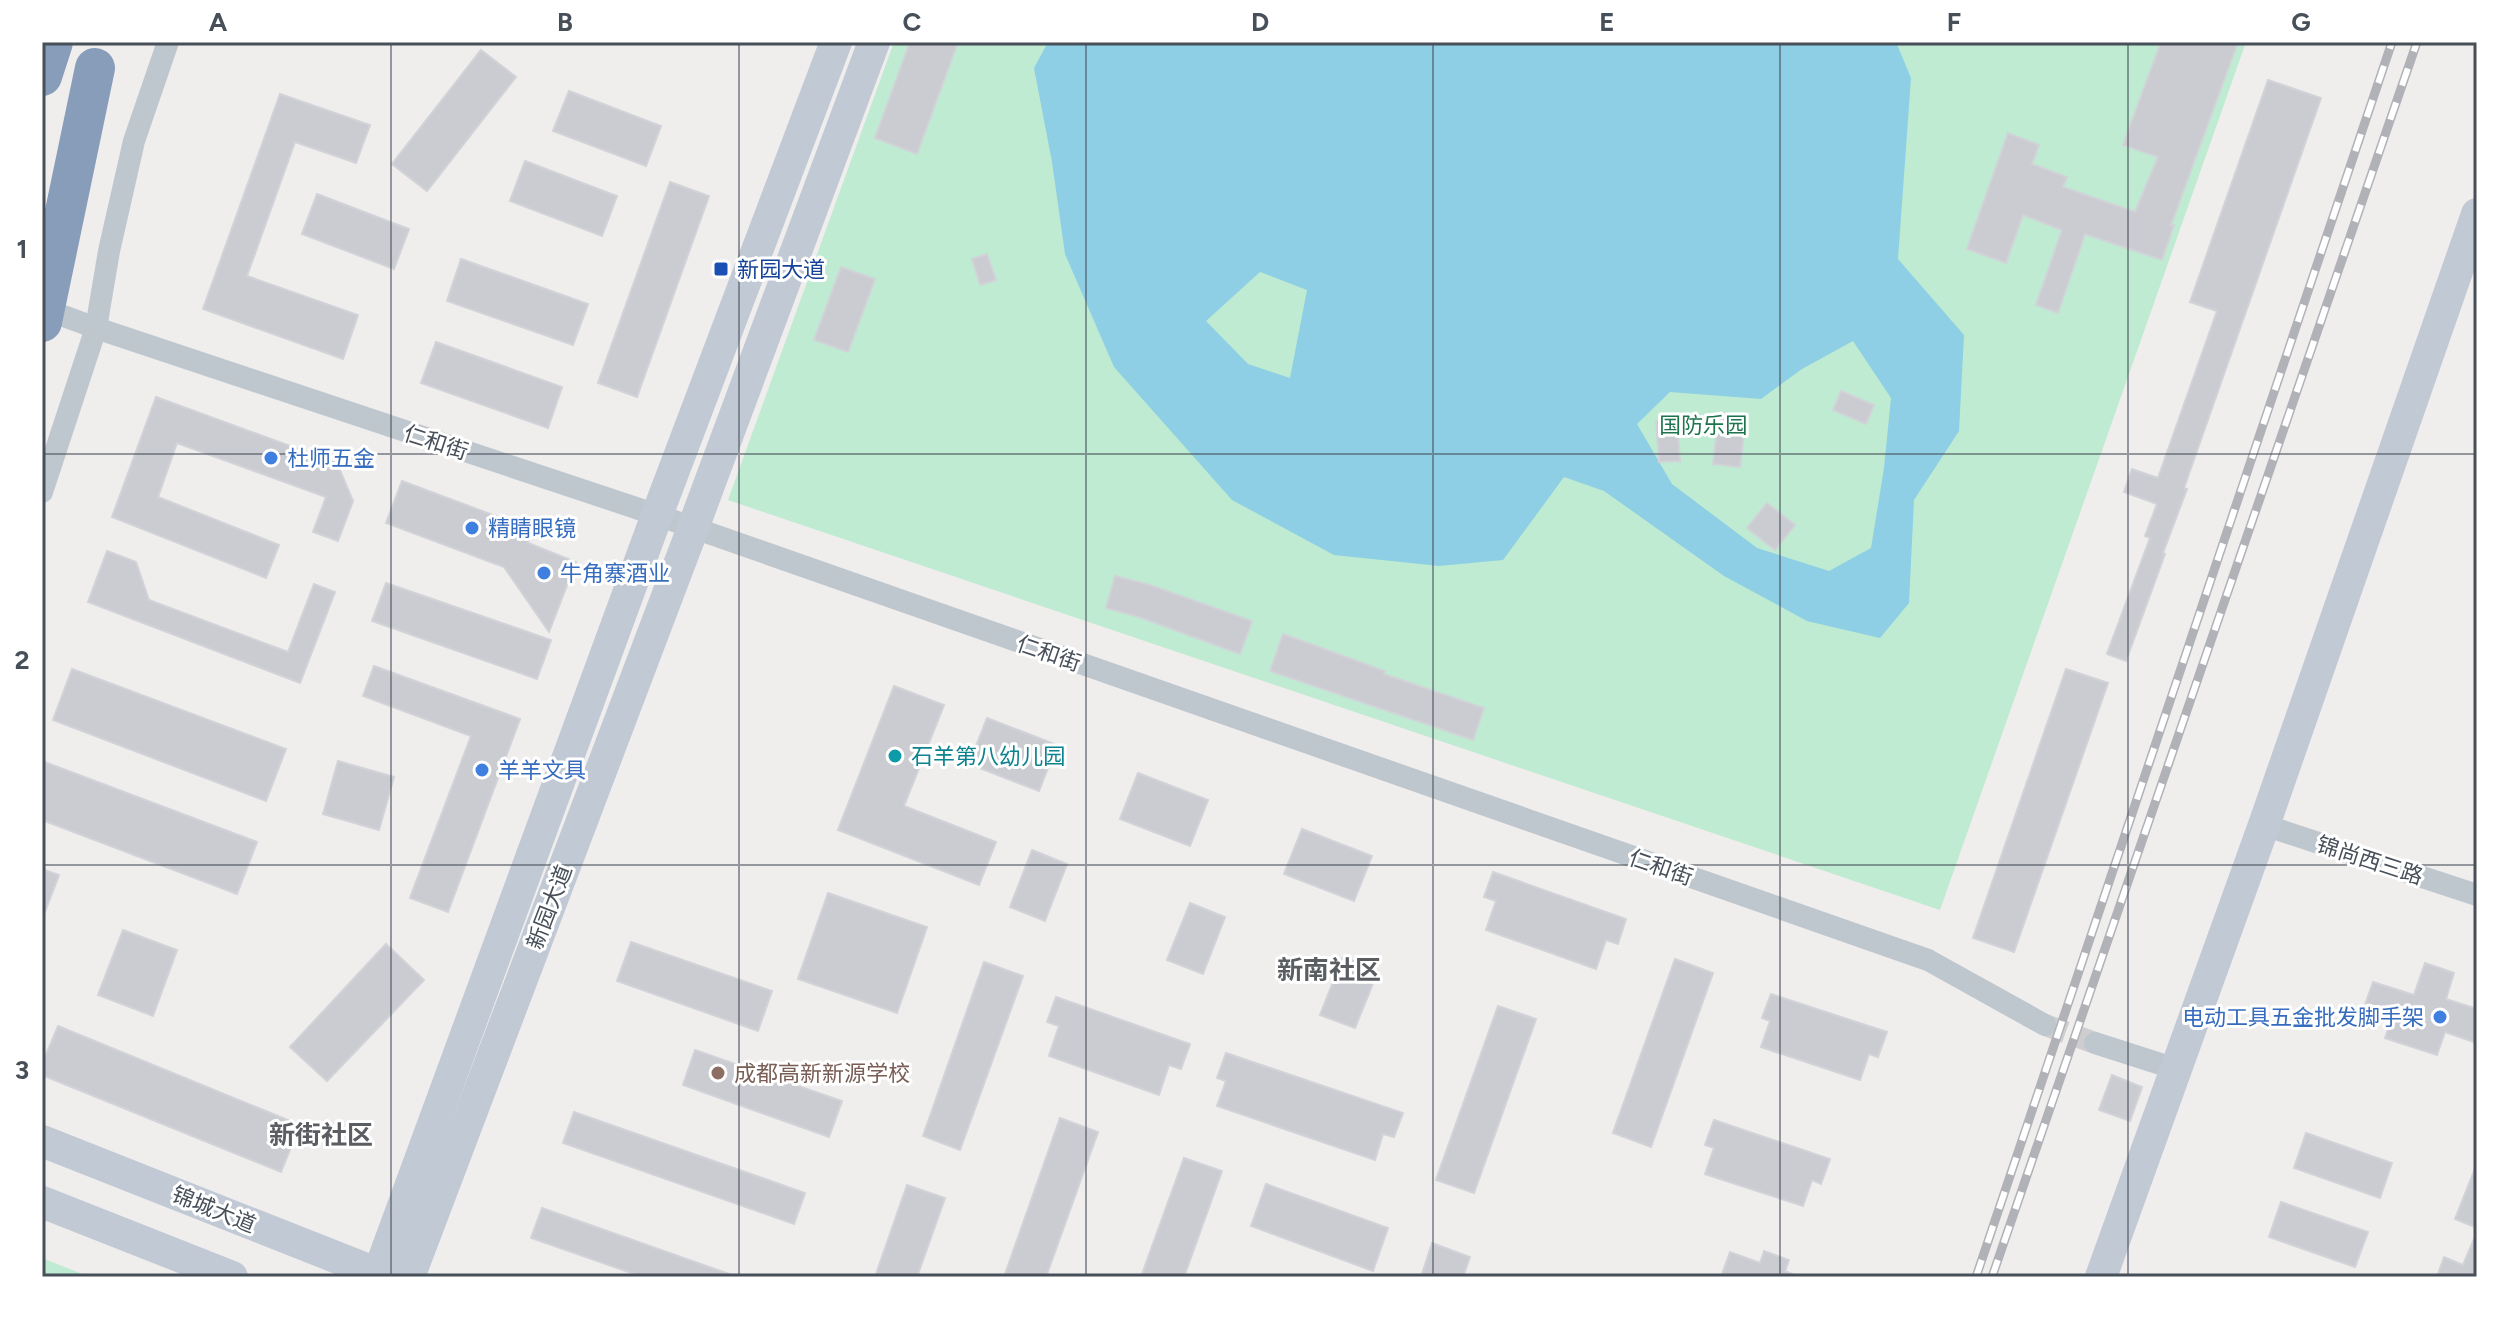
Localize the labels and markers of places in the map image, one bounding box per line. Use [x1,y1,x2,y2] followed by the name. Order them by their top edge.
[737,256,825,283] place label: 新园大道
[712,260,730,278] marker: 新园大道
[287,445,375,472] place label: 杜师五金
[262,449,280,467] marker: 杜师五金
[488,515,576,542] place label: 精睛眼镜
[463,519,481,537] marker: 精睛眼镜
[560,560,670,587] place label: 牛角寨酒业
[535,564,553,582] marker: 牛角寨酒业
[911,743,1065,770] place label: 石羊第八幼儿园
[886,747,904,765] marker: 石羊第八幼儿园
[498,757,586,784] place label: 羊羊文具
[473,761,491,779] marker: 羊羊文具
[2182,1004,2424,1031] place label: 电动工具五金批发脚手架
[2431,1008,2449,1026] marker: 电动工具五金批发脚手架
[734,1060,910,1087] place label: 成都高新新源学校
[709,1064,727,1082] marker: 成都高新新源学校

